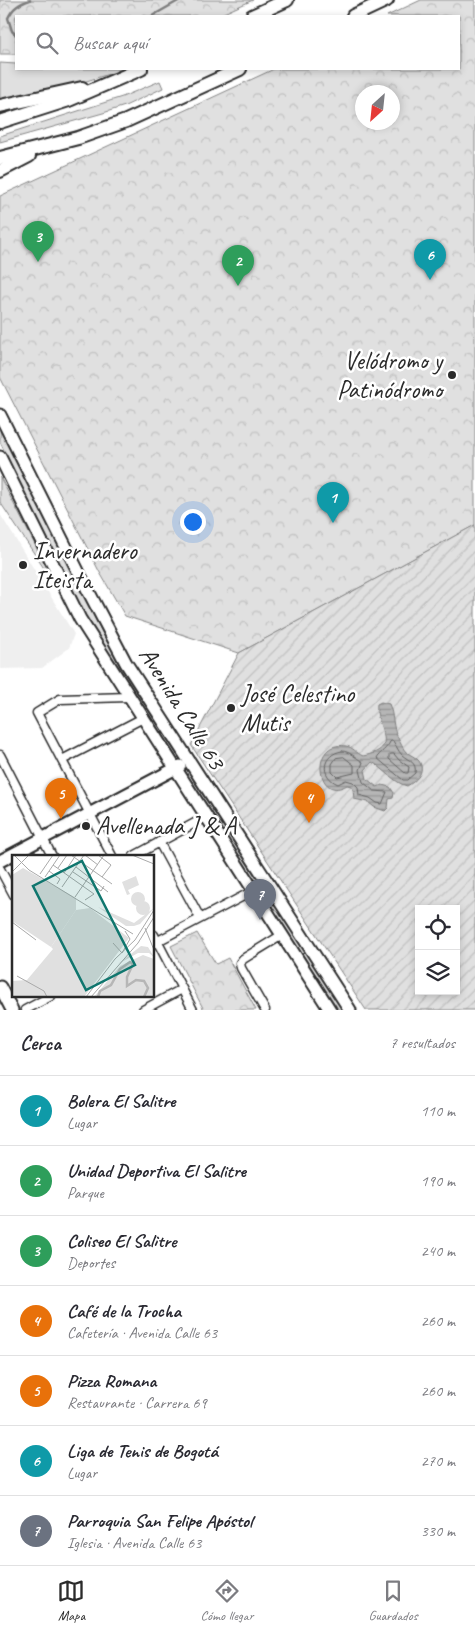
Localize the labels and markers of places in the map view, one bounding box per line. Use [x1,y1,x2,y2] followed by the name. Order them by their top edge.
[22,221,54,262] pin: 3
[414,239,446,280] pin: 6
[222,245,254,286] pin: 2
[337,345,445,406] place label: Velódromo y Patinódromo
[446,369,458,381] marker: Velódromo y Patinódromo
[317,482,349,523] pin: 1
[33,535,138,596] place label: Invernadero Iteista
[17,559,29,571] marker: Invernadero Iteista
[240,678,355,739] place label: José Celestino Mutis
[225,702,237,714] marker: José Celestino Mutis
[45,778,77,819] pin: 5
[293,782,325,823] pin: 4
[96,810,238,842] place label: Avellenada J & A
[80,820,92,832] marker: Avellenada J & A
[244,879,276,920] pin: 7

